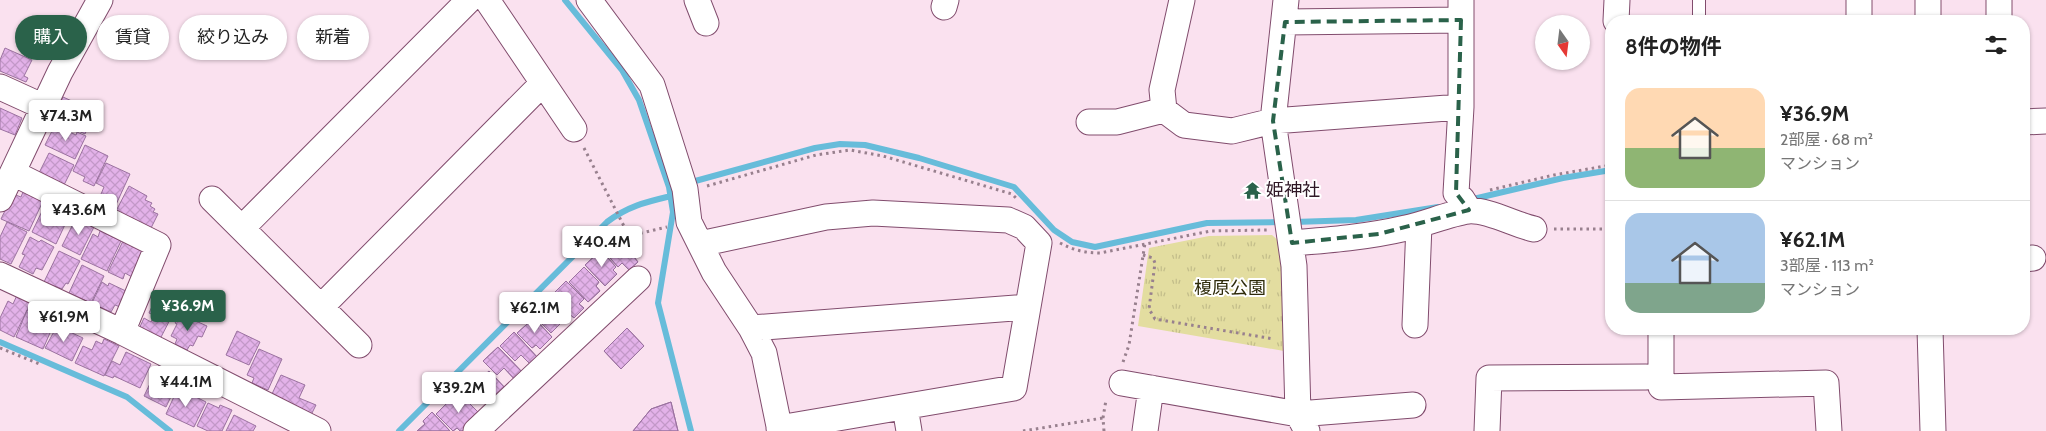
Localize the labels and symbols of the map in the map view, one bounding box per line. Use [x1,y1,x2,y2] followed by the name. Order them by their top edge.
[1535,15,1590,70] north arrow
[25,100,107,142] pin: ¥74.3M
[1266,179,1320,201] place label: 姫神社
[1242,180,1262,200] temple icon: 姫神社
[38,194,120,236] pin: ¥43.6M
[561,226,643,268] pin: ¥40.4M
[1194,277,1266,299] park label: 榎原公園
[147,290,229,332] pin: ¥36.9M
[494,292,576,334] pin: ¥62.1M
[23,300,105,343] pin: ¥61.9M
[145,366,227,408] pin: ¥44.1M
[418,372,500,414] pin: ¥39.2M

